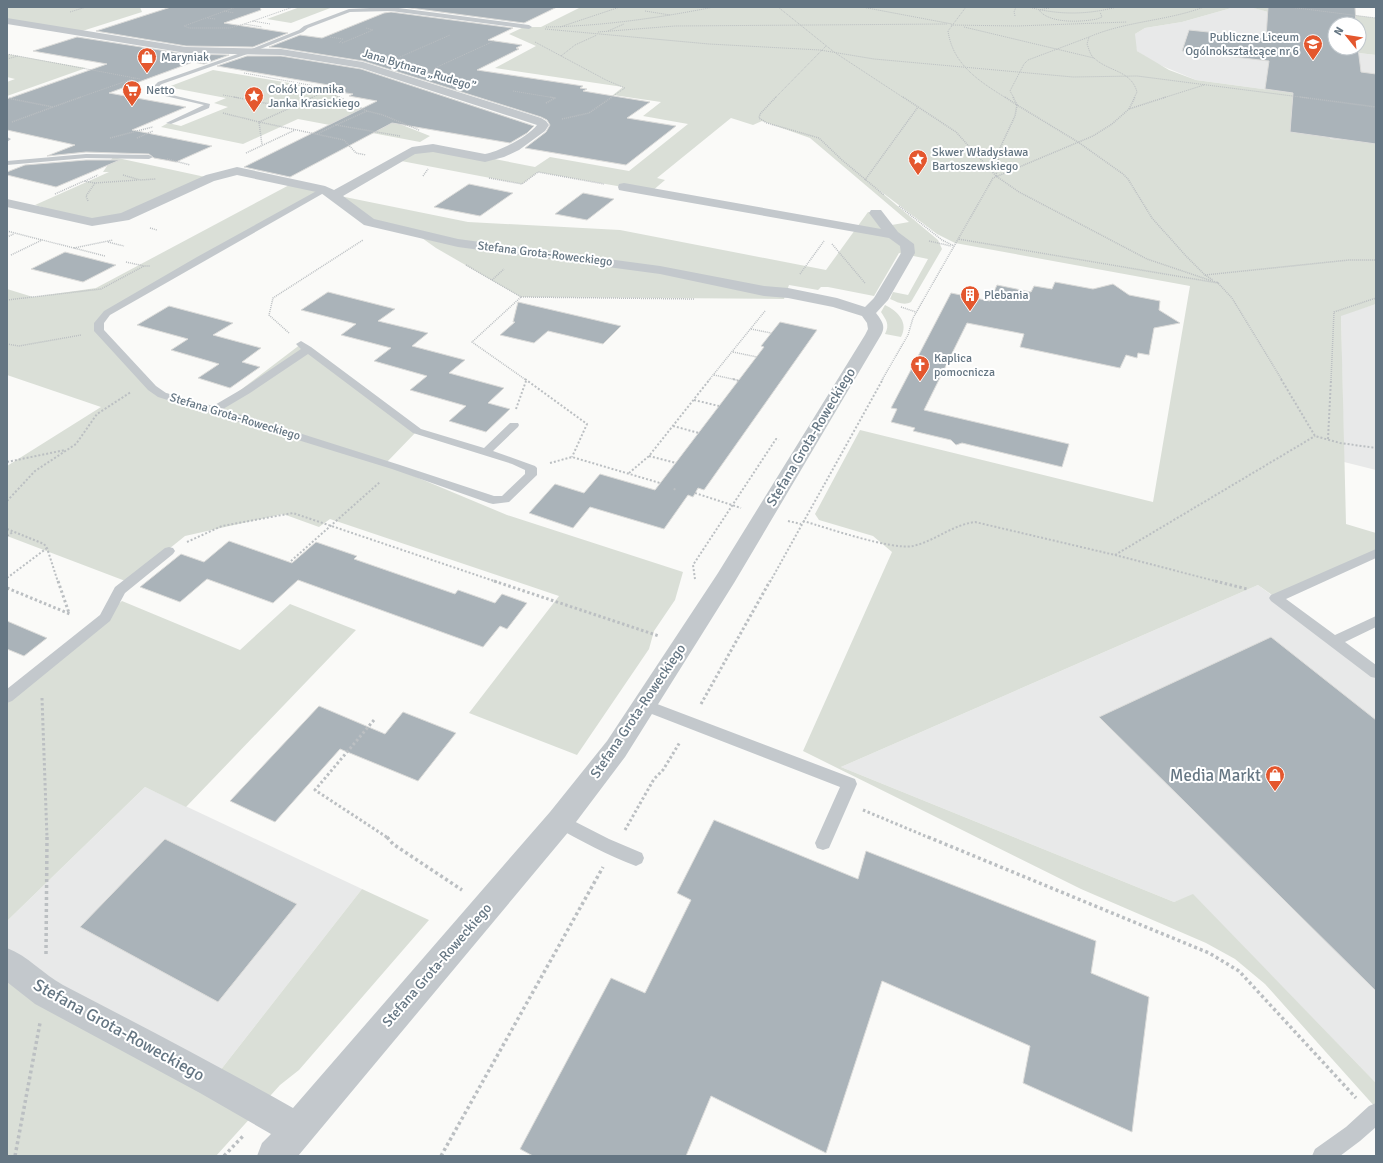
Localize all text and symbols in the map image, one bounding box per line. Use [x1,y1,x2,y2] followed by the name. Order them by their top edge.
[1327,16,1367,56] north arrow
[1331,25,1346,38] text: N
[1185,30,1299,59] place label: Publiczne Liceum Ogólnokształcące nr 6
[1302,33,1324,61] school or university icon: Publiczne Liceum Ogólnokształcące nr 6
[136,46,158,74] shop icon: Maryniak
[361,46,477,94] street label: Jana Bytnara „Rudego”
[161,50,209,65] place label: Maryniak
[121,79,143,107] supermarket icon: Netto
[268,82,360,111] place label: Cokół pomnika Janka Krasickiego
[146,83,175,98] place label: Netto
[243,85,265,113] place icon: Cokół pomnika Janka Krasickiego
[932,145,1028,174] place label: Skwer Władysława Bartoszewskiego
[907,148,929,176] place icon: Skwer Władysława Bartoszewskiego
[477,238,613,270] street label: Stefana Grota-Roweckiego
[959,284,981,312] building icon: Plebania
[984,288,1029,303] place label: Plebania
[934,351,995,380] place label: Kaplica pomocnicza
[909,354,931,382] church icon: Kaplica pomocnicza
[763,365,859,509] street label: Stefana Grota-Roweckiego
[168,390,302,444] street label: Stefana Grota-Roweckiego
[587,641,689,781] street label: Stefana Grota-Roweckiego
[1264,764,1286,792] shop icon: Media Markt
[1170,765,1261,786] place label: Media Markt
[379,900,495,1030] street label: Stefana Grota-Roweckiego
[30,974,208,1086] street label: Stefana Grota-Roweckiego

